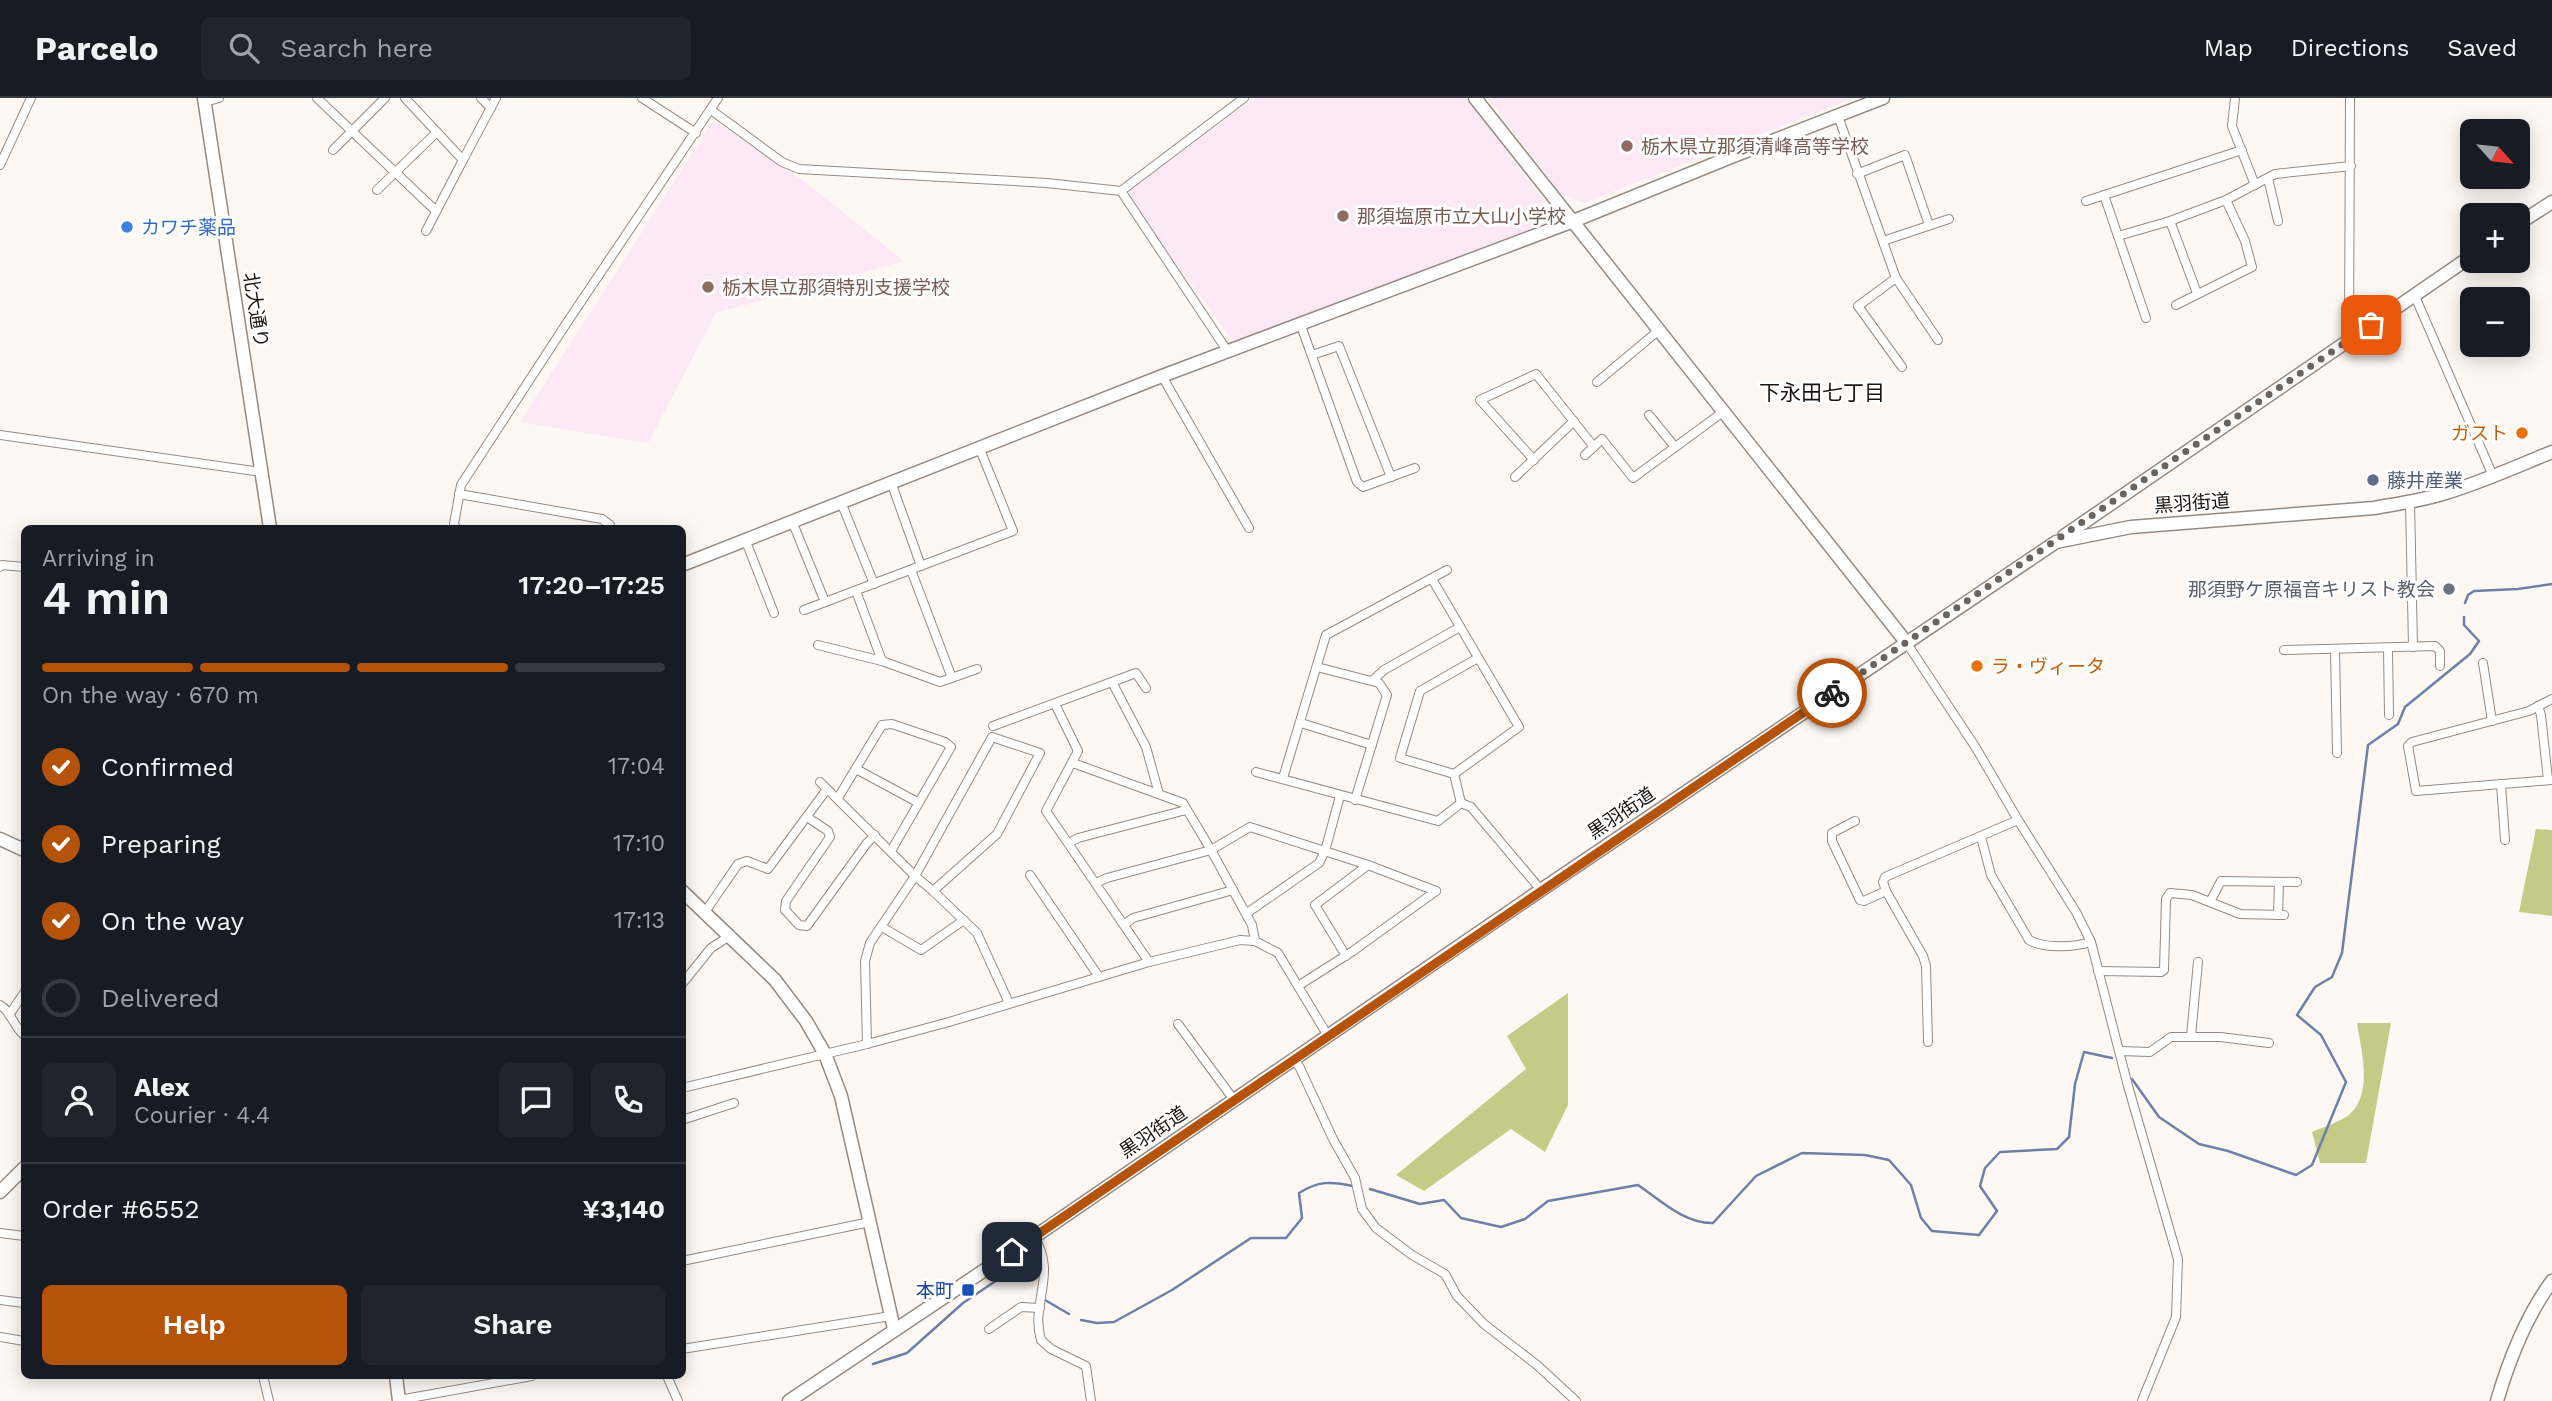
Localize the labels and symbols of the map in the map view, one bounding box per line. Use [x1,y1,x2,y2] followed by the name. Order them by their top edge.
[2460,119,2530,189] north arrow
[1641,135,1869,158] place label: 栃木県立那須清峰高等学校
[1619,138,1635,154] marker: 栃木県立那須清峰高等学校
[1357,205,1566,228] place label: 那須塩原市立大山小学校
[1335,208,1351,224] marker: 那須塩原市立大山小学校
[141,216,236,239] place label: カワチ薬品
[119,219,135,235] marker: カワチ薬品
[239,271,273,349] street label: 北大通り
[722,276,950,299] place label: 栃木県立那須特別支援学校
[700,279,716,295] marker: 栃木県立那須特別支援学校
[2341,295,2401,355] pin
[1759,380,1885,405] district label: 下永田七丁目
[2451,422,2508,445] place label: ガスト
[2514,425,2530,441] marker: ガスト
[2387,469,2463,492] place label: 藤井産業
[2365,472,2381,488] marker: 藤井産業
[2153,489,2231,517] street label: 黒羽街道
[2188,578,2435,601] place label: 那須野ケ原福音キリスト教会
[2441,581,2457,597] marker: 那須野ケ原福音キリスト教会
[1991,655,2105,678] place label: ラ・ヴィータ
[1797,658,1867,728] courier
[1969,658,1985,674] marker: ラ・ヴィータ
[1583,782,1659,844] street label: 黒羽街道
[1115,1101,1191,1163] street label: 黒羽街道
[982,1222,1042,1282] pin
[916,1279,954,1302] place label: 本町
[960,1282,976,1298] marker: 本町

